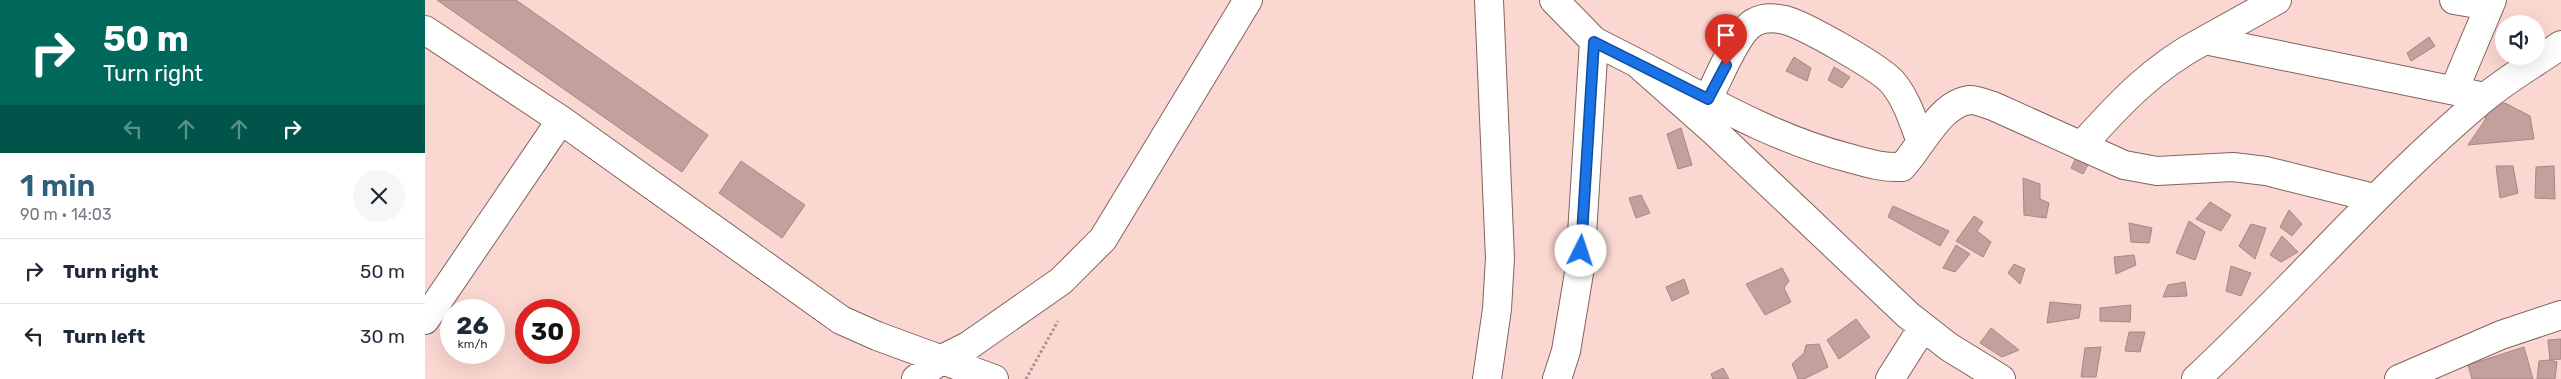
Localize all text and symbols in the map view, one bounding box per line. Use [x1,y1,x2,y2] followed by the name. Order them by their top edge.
[1705,14,1747,65] pin
[2495,15,2545,65] map controls
[2495,15,2545,65] button: sound
[103,18,189,60] text: 50 m
[20,20,85,85] icon: right
[1712,21,1740,49] icon: arrive
[103,60,203,87] text: Turn right
[119,115,147,143] icon: left
[172,115,200,143] icon: ahead
[225,115,253,143] icon: ahead
[278,115,306,143] icon: right
[20,168,95,204] text: 1 min
[353,170,405,222] button: close
[20,205,112,224] text: 90 m · 14:03
[1554,224,1606,276] position arrow
[20,257,48,285] icon: right
[63,260,158,283] text: Turn right
[360,260,405,283] text: 50 m
[515,299,580,364] speed limit sign: 30
[456,311,489,340] text: 26
[20,322,48,350] icon: left
[63,325,145,348] text: Turn left
[360,325,405,348] text: 30 m
[458,337,487,351] text: km/h

